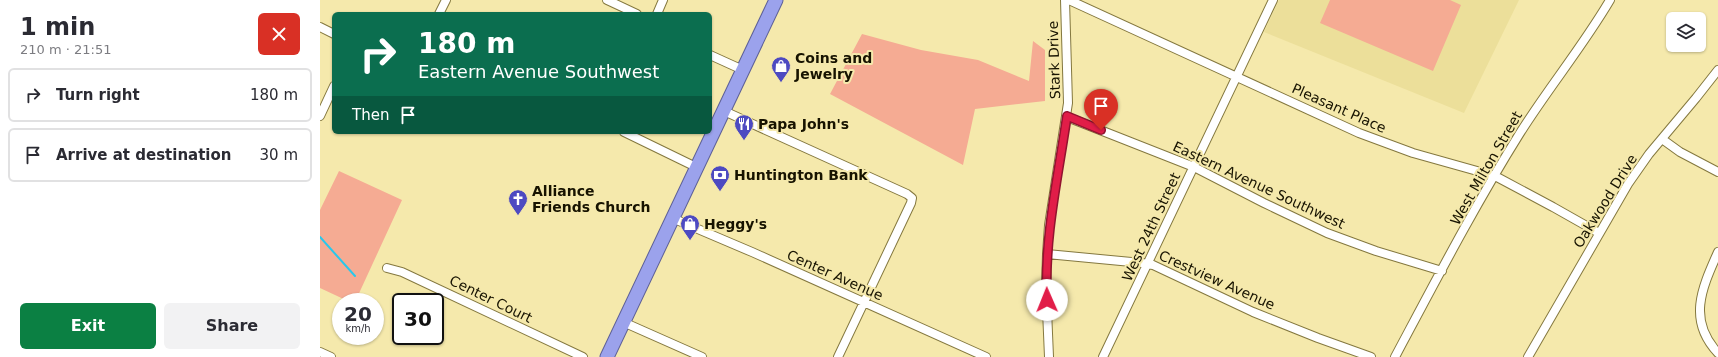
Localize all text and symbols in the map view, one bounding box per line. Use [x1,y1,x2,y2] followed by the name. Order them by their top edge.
[1666,12,1706,52] map controls
[1666,12,1706,52] button: layers
[20,13,95,41] text: 1 min
[258,13,300,55] button: close
[1045,20,1063,100] street label: Stark Drive
[418,27,515,60] text: 180 m
[352,28,404,80] icon: right
[20,42,111,57] text: 210 m · 21:51
[794,50,872,82] place label: Coins and Jewelry
[770,55,792,83] shop icon: Coins and Jewelry
[418,61,659,82] text: Eastern Avenue Southwest
[1289,80,1389,136] street label: Pleasant Place
[22,84,44,106] icon: right
[56,86,140,104] text: Turn right
[250,86,298,104] text: 180 m
[1084,89,1118,130] pin
[1090,95,1112,117] icon: arrive
[397,104,419,126] icon: arrive
[352,106,389,124] text: Then
[1447,108,1525,228] street label: West Milton Street
[733,113,755,141] restaurant icon: Papa John's
[758,116,849,132] place label: Papa John's
[1171,138,1348,232] street label: Eastern Avenue Southwest
[22,144,44,166] icon: arrive
[56,146,231,164] text: Arrive at destination
[260,146,298,164] text: 30 m
[1570,151,1640,251] street label: Oakwood Drive
[709,164,731,192] bank icon: Huntington Bank
[734,167,868,183] place label: Huntington Bank
[1119,170,1183,284] street label: West 24th Street
[532,183,650,215] place label: Alliance Friends Church
[507,188,529,216] church icon: Alliance Friends Church
[679,213,701,241] shop icon: Heggy's
[704,216,767,232] place label: Heggy's
[784,247,886,303] street label: Center Avenue
[1156,247,1278,313] street label: Crestview Avenue
[447,272,535,326] street label: Center Court
[1026,279,1068,321] position arrow
[392,293,444,345] speed limit sign: 30
[344,302,372,326] text: 20
[20,303,156,349] button: Exit
[164,303,300,349] button: Share
[345,323,371,334] text: km/h

